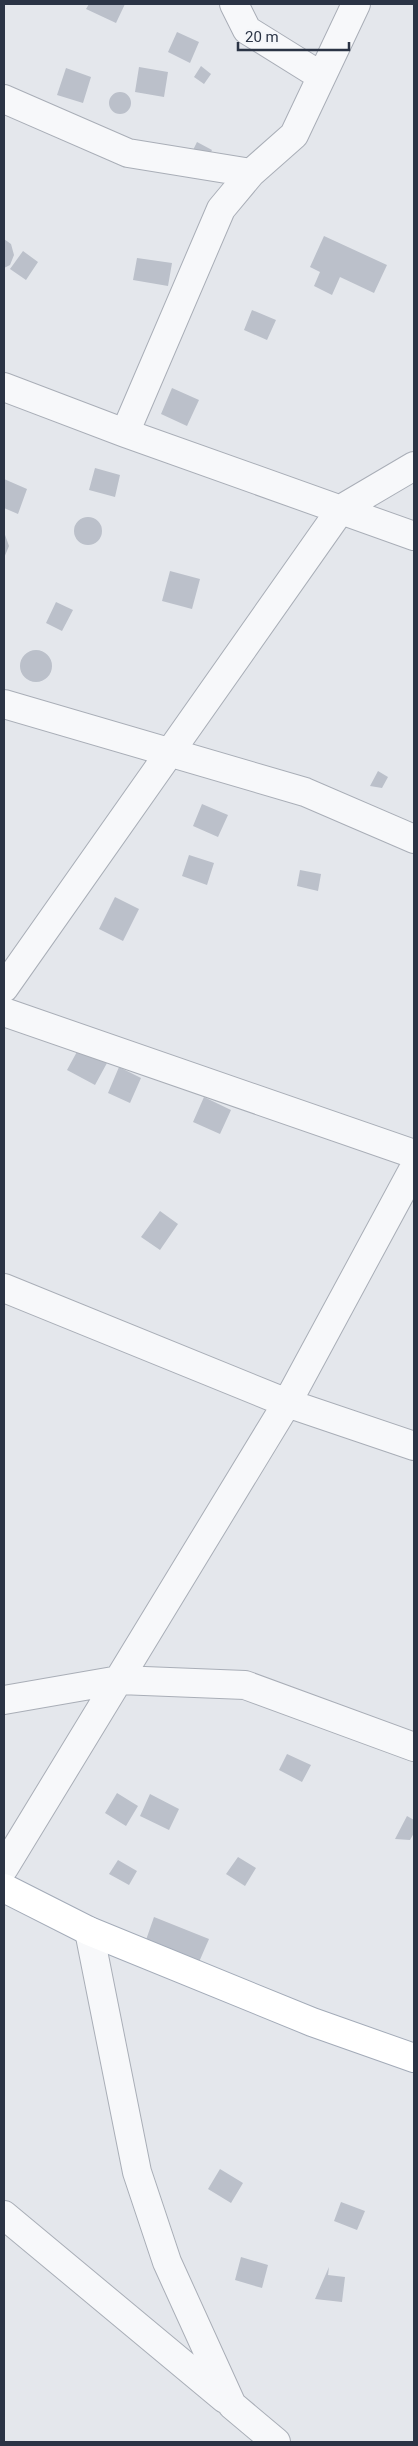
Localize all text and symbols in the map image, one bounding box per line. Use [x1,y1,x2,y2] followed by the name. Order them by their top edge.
[238,20,349,52] scale bar
[245,28,279,46] text: 20 m

